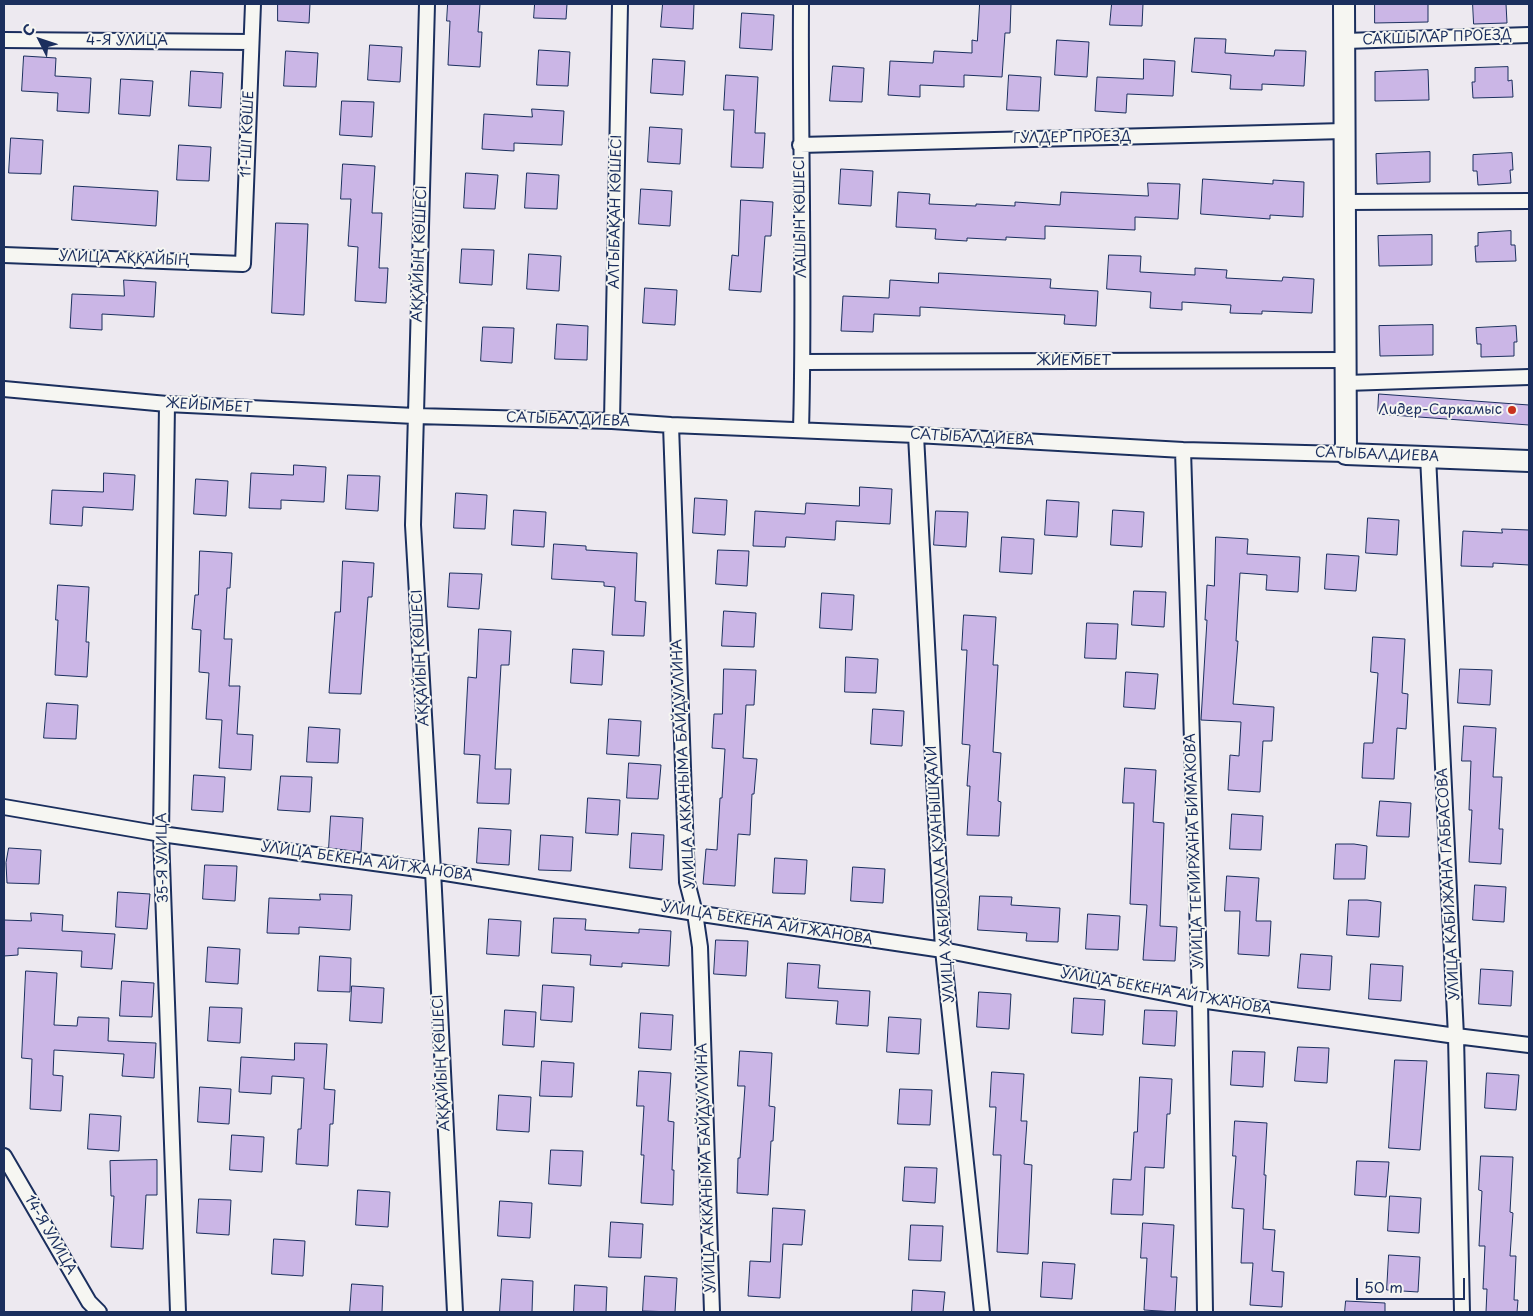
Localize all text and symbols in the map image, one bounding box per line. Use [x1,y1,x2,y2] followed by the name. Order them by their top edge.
[15,15,65,65] north arrow
[17,19,40,41] text: С
[1362,27,1512,49] street label: САКШЫЛАР ПРОЕЗД
[86,33,168,49] street label: 4-Я УЛИЦА
[238,90,258,178] street label: 11-ШІ КӨШЕ
[1013,129,1131,147] street label: ГУЛДЕР ПРОЕЗД
[606,135,626,289] street label: АЛТЫБАҚАН КӨШЕСІ
[792,156,810,278] street label: ЛАШЫН КӨШЕСІ
[409,185,431,323] street label: АҚҚАЙЫҢ КӨШЕСІ
[58,248,190,270] street label: УЛИЦА АҚҚАЙЫҢ
[1037,353,1111,369] street label: ЖИЕМБЕТ
[165,395,253,417] street label: ЖЕЙЫМБЕТ
[1378,402,1502,418] place label: Лидер-Саркамыс
[1506,404,1518,416] marker: Лидер-Саркамыс
[506,409,630,431] street label: САТЫБАЛДИЕВА
[910,426,1034,450] street label: САТЫБАЛДИЕВА
[1315,444,1439,466] street label: САТЫБАЛДИЕВА
[409,589,433,727] street label: АҚҚАЙЫҢ КӨШЕСІ
[669,639,699,889] street label: УЛИЦА АККАНЫМА БАЙДУЛЛИНА
[1182,733,1208,969] street label: УЛИЦА ТЕМИРХАНА БИМАКОВА
[924,745,958,1003] street label: УЛИЦА ХАБИБОЛЛА ҚУАНЫШҚАЛИ
[1435,767,1463,1001] street label: УЛИЦА КАБИЖАНА ГАББАСОВА
[154,812,172,904] street label: 35-Я УЛИЦА
[260,839,474,885] street label: УЛИЦА БЕКЕНА АЙТЖАНОВА
[660,899,874,949] street label: УЛИЦА БЕКЕНА АЙТЖАНОВА
[1059,965,1273,1019] street label: УЛИЦА БЕКЕНА АЙТЖАНОВА
[430,994,454,1132] street label: АҚҚАЙЫҢ КӨШЕСІ
[694,1043,720,1293] street label: УЛИЦА АККАНЫМА БАЙДУЛЛИНА
[21,1192,79,1278] street label: 14-Я УЛИЦА
[1358,1268,1467,1300] scale bar
[1364,1275,1403,1298] text: 50 m

